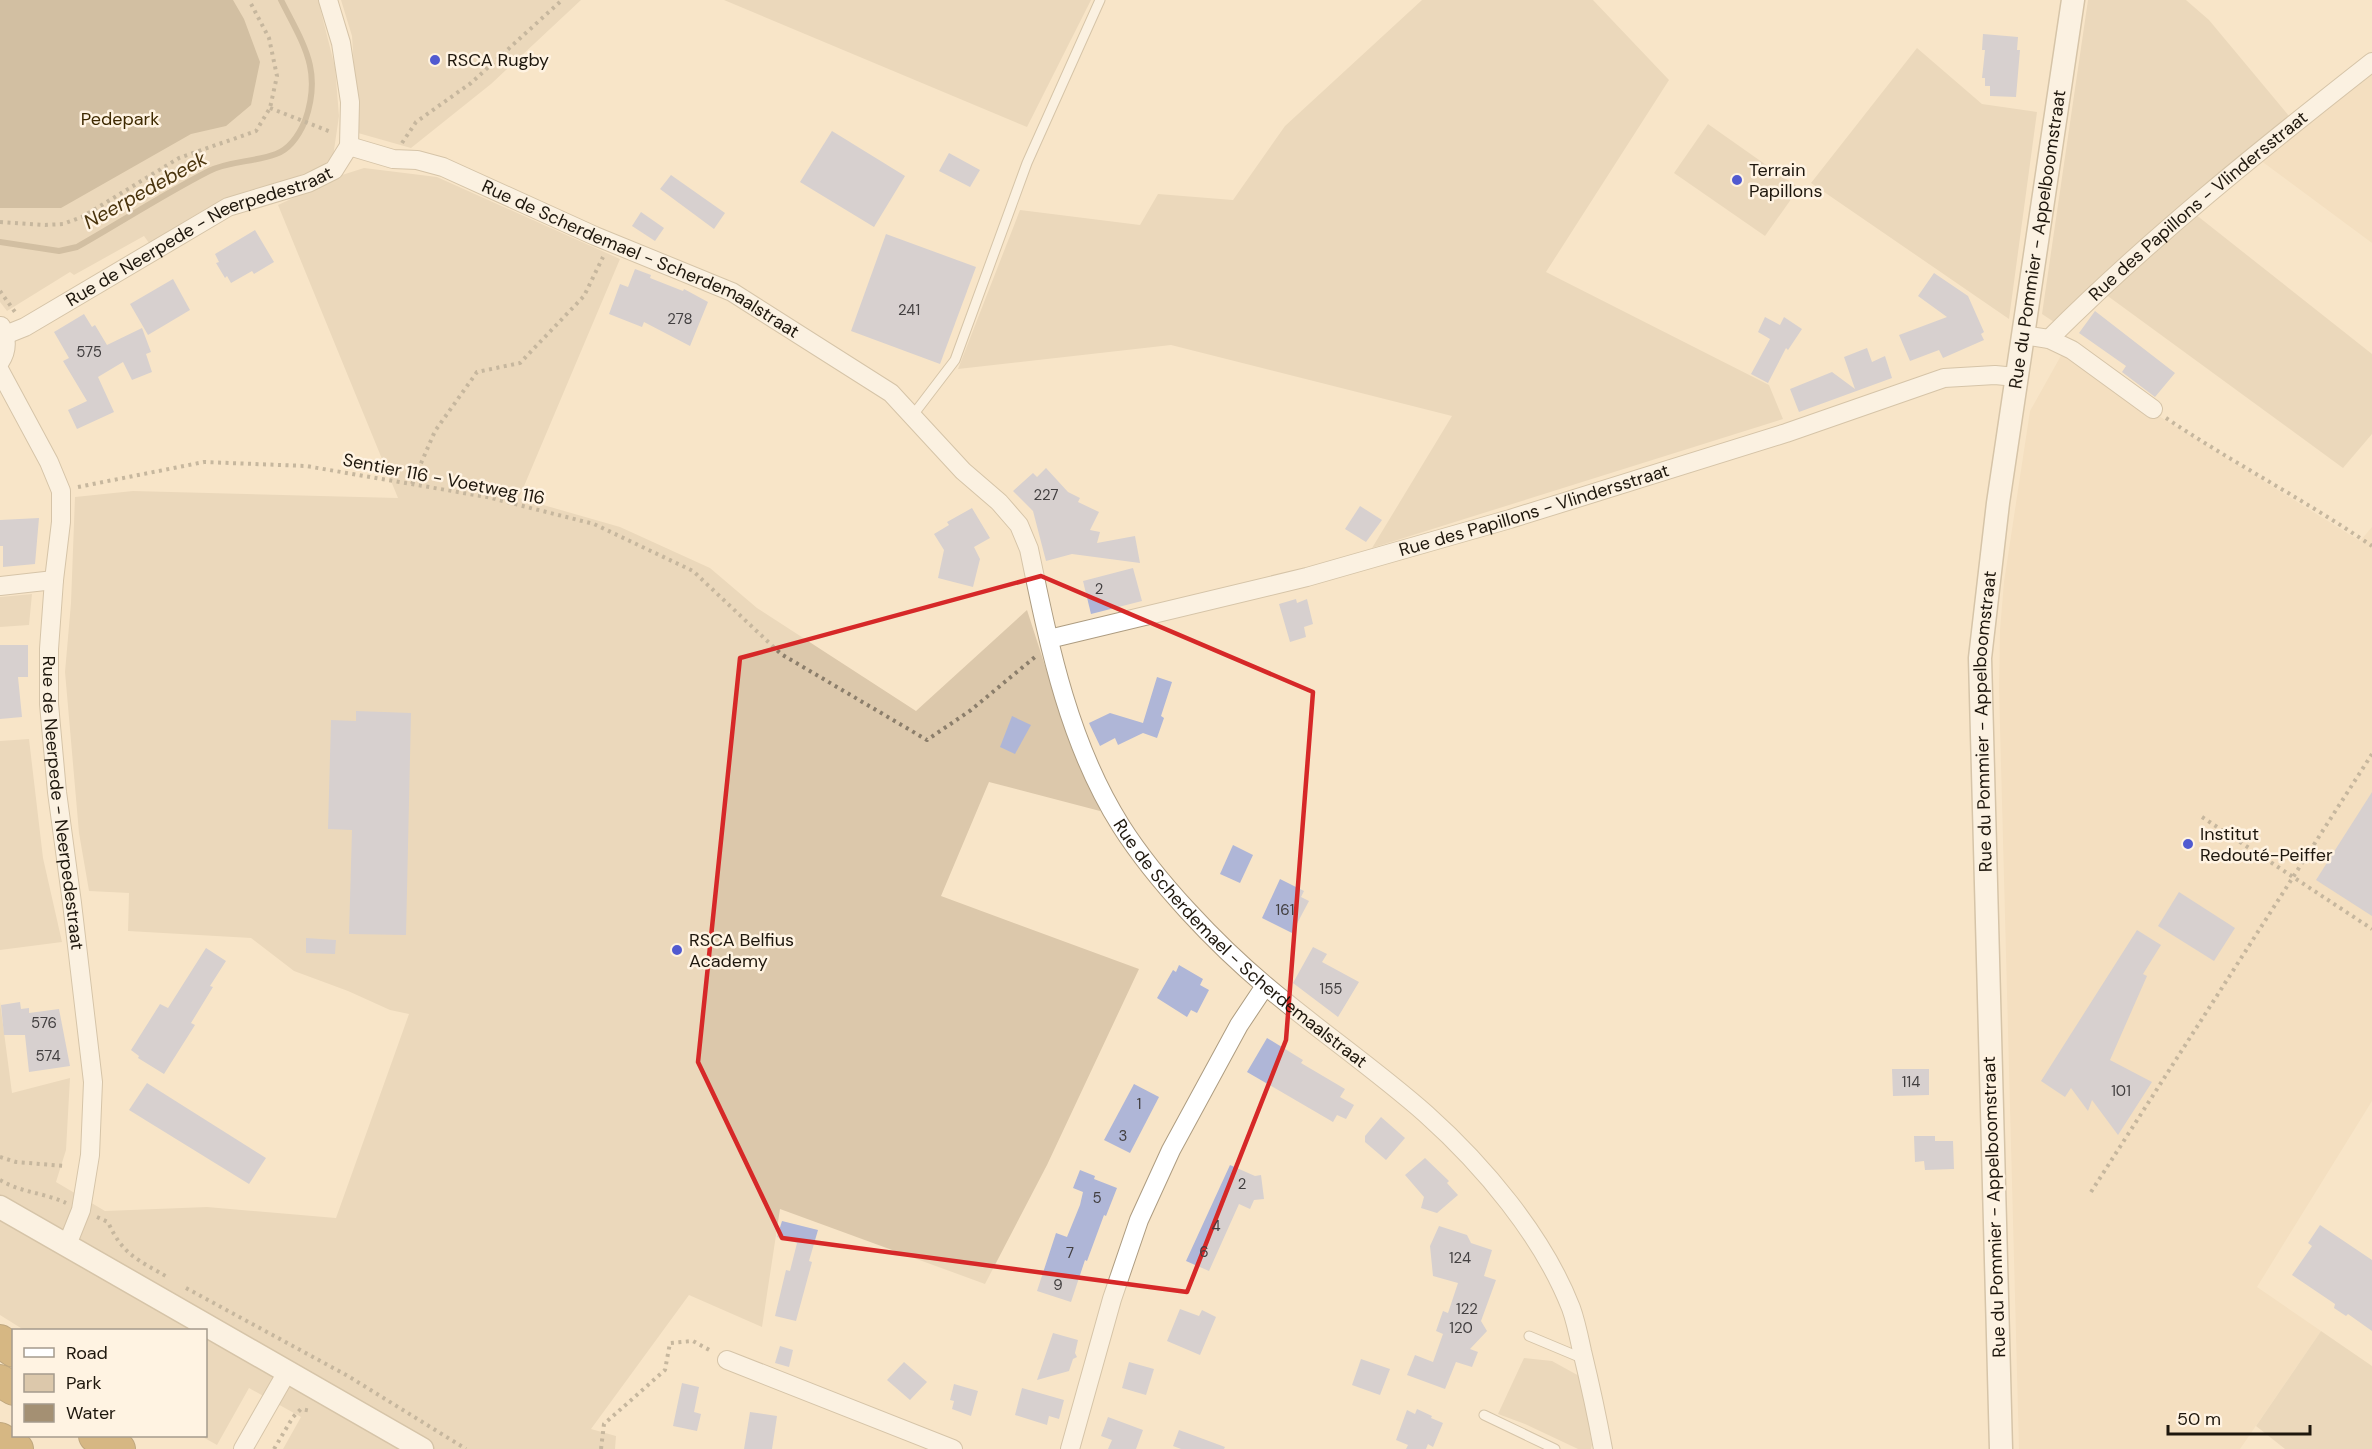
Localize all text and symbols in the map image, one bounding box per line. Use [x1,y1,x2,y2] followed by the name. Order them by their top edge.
[447,48,549,72] place label: RSCA Rugby
[428,53,442,67] marker: RSCA Rugby
[2003,88,2071,390] street label: Rue du Pommier - Appelboomstraat
[2083,106,2313,306] street label: Rue des Papillons - Vlindersstraat
[81,107,159,131] park label: Pedepark
[79,145,212,235] water label: Neerpedebeek
[1749,158,1822,203] place label: Terrain Papillons
[62,161,337,312] street label: Rue de Neerpede - Neerpedestraat
[1730,173,1744,187] marker: Terrain Papillons
[478,174,804,344] street label: Rue de Scherdemael - Scherdemaalstraat
[898,300,920,320] house number: 241
[667,309,693,329] house number: 278
[76,342,102,362] house number: 575
[341,448,547,510] street label: Sentier 116 - Voetweg 116
[1396,458,1672,562] street label: Rue des Papillons - Vlindersstraat
[1033,485,1059,505] house number: 227
[1968,569,2002,873] street label: Rue du Pommier - Appelboomstraat
[1095,579,1103,599] house number: 2
[37,656,89,951] street label: Rue de Neerpede - Neerpedestraat
[1108,814,1372,1073] street label: Rue de Scherdemael - Scherdemaalstraat
[2200,822,2333,867] place label: Institut Redouté-Peiffer
[2181,837,2195,851] marker: Institut Redouté-Peiffer
[1276,900,1294,920] house number: 161
[689,928,794,973] place label: RSCA Belfius Academy
[670,943,684,957] marker: RSCA Belfius Academy
[1320,979,1342,999] house number: 155
[31,1013,57,1033] house number: 576
[35,1046,61,1066] house number: 574
[1977,1056,2011,1358] street label: Rue du Pommier - Appelboomstraat
[1902,1072,1920,1092] house number: 114
[2111,1081,2131,1101] house number: 101
[1137,1094,1141,1114] house number: 1
[1119,1126,1127,1146] house number: 3
[1238,1174,1246,1194] house number: 2
[1092,1188,1102,1208] house number: 5
[1211,1216,1221,1236] house number: 4
[1199,1242,1209,1262] house number: 6
[1066,1243,1074,1263] house number: 7
[1449,1248,1471,1268] house number: 124
[1053,1275,1063,1295] house number: 9
[1456,1299,1478,1319] house number: 122
[1449,1318,1473,1338] house number: 120
[12,1329,207,1437] legend
[66,1341,108,1365] text: Road
[66,1371,102,1395] text: Park
[2168,1398,2310,1436] scale bar
[66,1401,116,1425] text: Water
[2177,1407,2221,1431] text: 50 m

